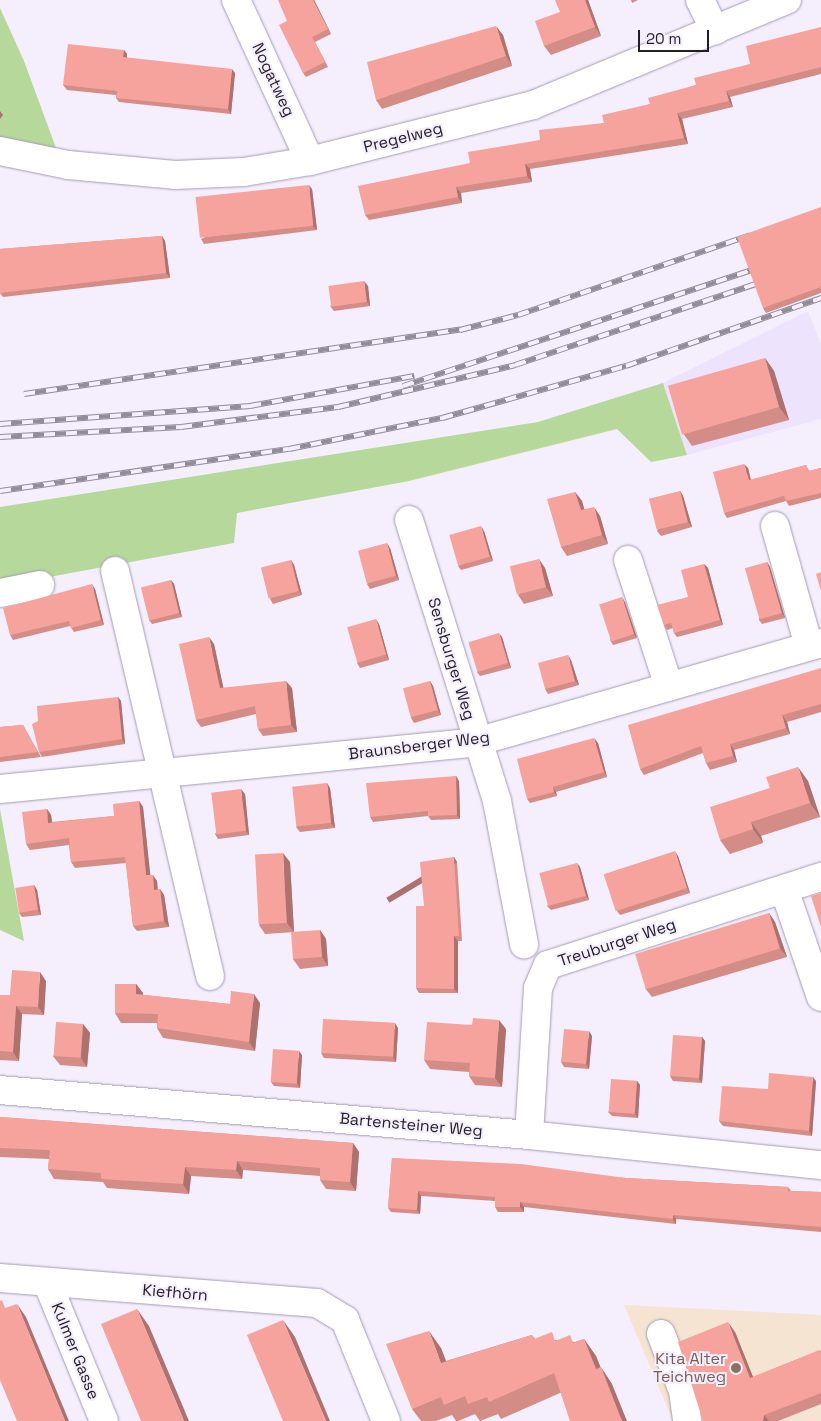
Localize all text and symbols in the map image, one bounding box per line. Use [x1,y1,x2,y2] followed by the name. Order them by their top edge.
[641,20,712,52] scale bar
[646,29,681,48] text: 20 m
[248,40,298,120] street label: Nogatweg
[361,119,445,157] street label: Pregelweg
[423,596,479,722] street label: Sensburger Weg
[347,728,491,764] street label: Braunsberger Weg
[556,915,678,971] street label: Treuburger Weg
[339,1109,483,1141] street label: Bartensteiner Weg
[142,1281,208,1305] street label: Kiefhörn
[47,1300,103,1402] street label: Kulmer Gasse
[653,1349,726,1387] place label: Kita Alter Teichweg
[730,1362,742,1374] marker: Kita Alter Teichweg

